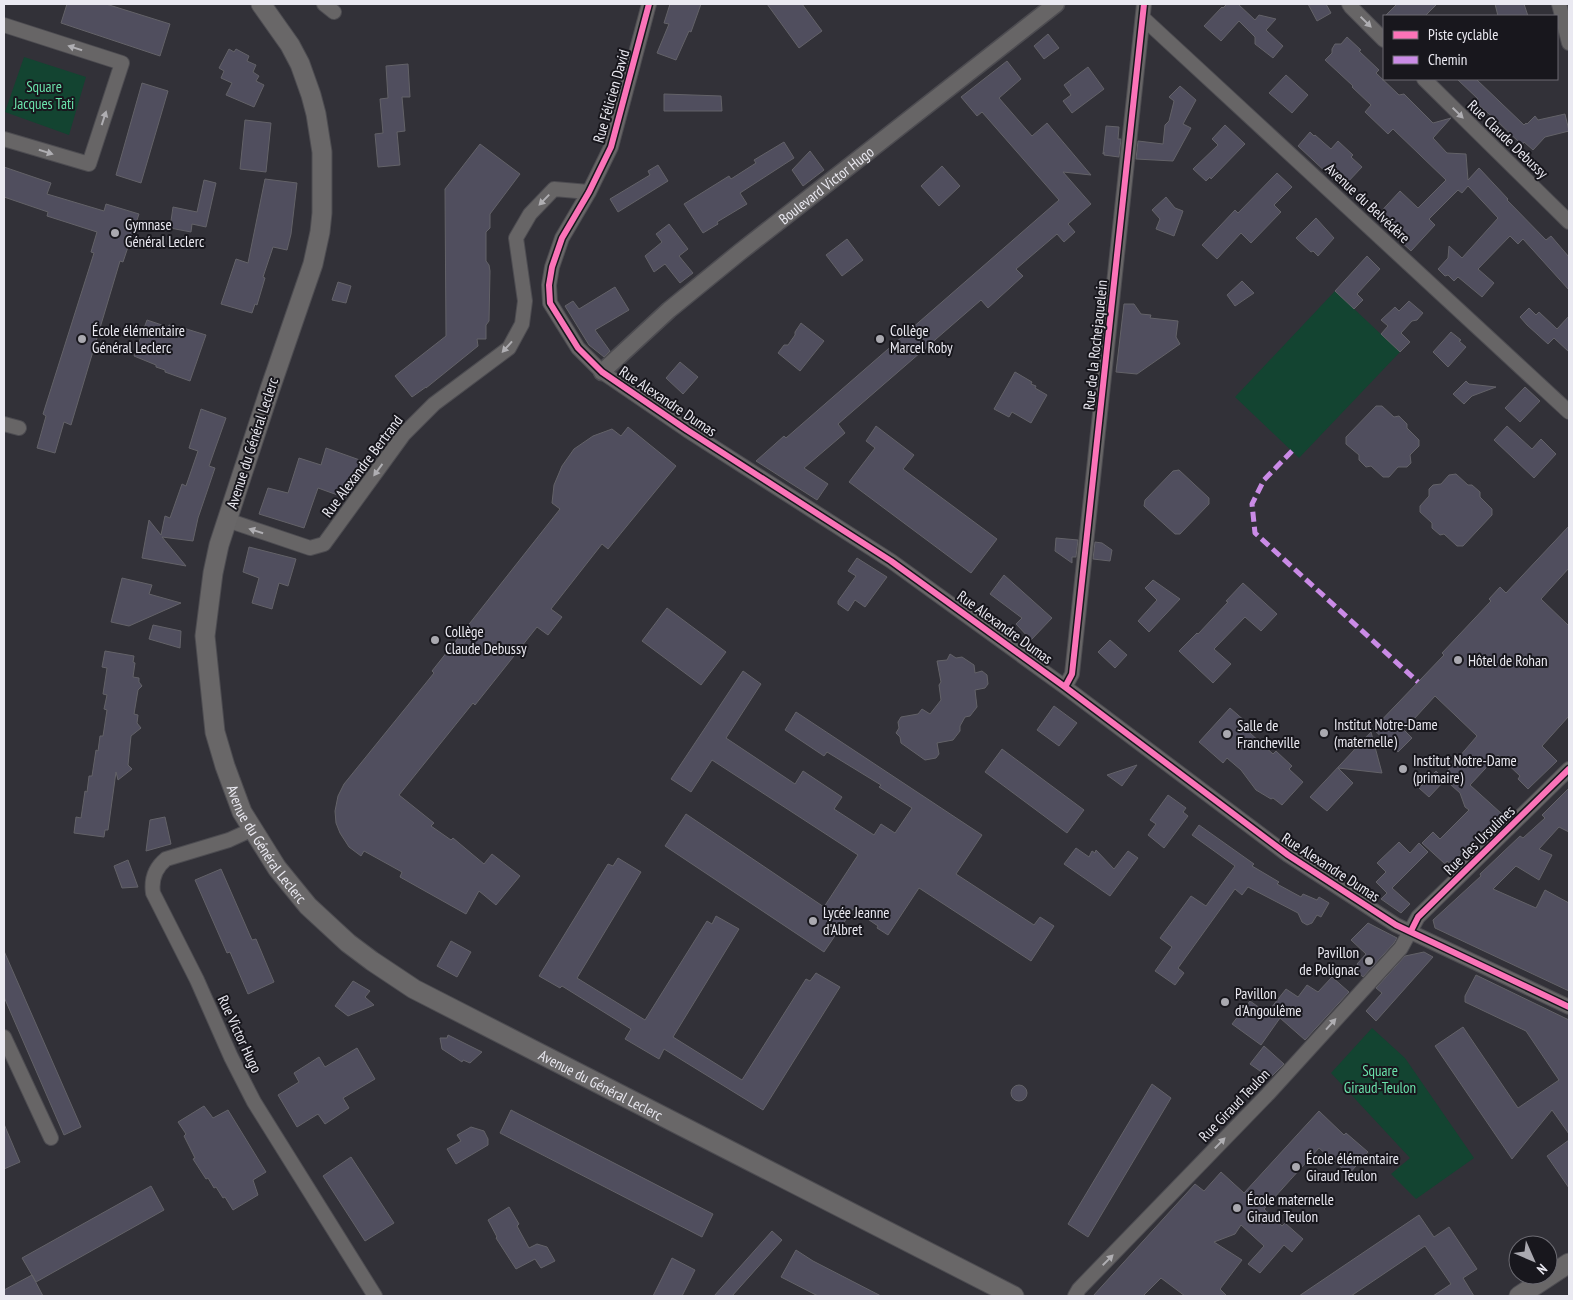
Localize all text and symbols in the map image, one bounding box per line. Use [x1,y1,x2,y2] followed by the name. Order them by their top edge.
[1383,15,1558,80] legend
[1360,16,1372,28] one-way arrow
[1428,25,1498,44] text: Piste cyclable
[68,43,83,51] one-way arrow
[589,47,633,145] street label: Rue Félicien David
[1428,50,1467,69] text: Chemin
[13,77,74,113] park label: Square Jacques Tati
[1464,96,1553,182] street label: Rue Claude Debussy
[1452,107,1464,119] one-way arrow
[100,110,108,125] one-way arrow
[774,141,877,228] street label: Boulevard Victor Hugo
[39,148,54,156] one-way arrow
[1322,159,1414,247] street label: Avenue du Belvédère
[539,194,551,206] one-way arrow
[125,215,205,251] place label: Gymnase Général Leclerc
[109,227,121,239] marker: Gymnase Général Leclerc
[1079,279,1111,411] street label: Rue de la Rochejaquelein
[92,321,185,357] place label: École élémentaire Général Leclerc
[890,321,953,357] place label: Collège Marcel Roby
[76,333,88,345] marker: École élémentaire Général Leclerc
[874,333,886,345] marker: Collège Marcel Roby
[501,341,513,353] one-way arrow
[616,361,720,441] street label: Rue Alexandre Dumas
[222,374,282,511] street label: Avenue du Général Leclerc
[317,411,407,521] street label: Rue Alexandre Bertrand
[373,463,383,477] one-way arrow
[249,526,264,534] one-way arrow
[954,586,1056,668] street label: Rue Alexandre Dumas
[445,622,527,658] place label: Collège Claude Debussy
[429,634,441,646] marker: Collège Claude Debussy
[1468,651,1548,670] place label: Hôtel de Rohan
[1452,654,1464,666] marker: Hôtel de Rohan
[1334,715,1438,751] place label: Institut Notre-Dame (maternelle)
[1237,716,1300,752] place label: Salle de Francheville
[1318,727,1330,739] marker: Institut Notre-Dame (maternelle)
[1221,728,1233,740] marker: Salle de Francheville
[1413,751,1517,787] place label: Institut Notre-Dame (primaire)
[1397,763,1409,775] marker: Institut Notre-Dame (primaire)
[223,782,312,907] street label: Avenue du Général Leclerc
[1439,801,1519,879] street label: Rue des Ursulines
[1278,828,1384,906] street label: Rue Alexandre Dumas
[823,903,889,939] place label: Lycée Jeanne d'Albret
[807,915,819,927] marker: Lycée Jeanne d'Albret
[1299,943,1360,979] place label: Pavillon de Polignac
[1363,955,1375,967] marker: Pavillon de Polignac
[1235,984,1302,1020] place label: Pavillon d'Angoulême
[214,992,266,1076] street label: Rue Victor Hugo
[1219,996,1231,1008] marker: Pavillon d'Angoulême
[1325,1019,1337,1031] one-way arrow
[536,1045,667,1125] street label: Avenue du Général Leclerc
[1344,1061,1416,1097] park label: Square Giraud-Teulon
[1194,1065,1274,1145] street label: Rue Giraud Teulon
[1214,1137,1226,1149] one-way arrow
[1306,1149,1399,1185] place label: École élémentaire Giraud Teulon
[1290,1161,1302,1173] marker: École élémentaire Giraud Teulon
[1247,1190,1334,1226] place label: École maternelle Giraud Teulon
[1231,1202,1243,1214] marker: École maternelle Giraud Teulon
[1508,1235,1558,1285] north arrow
[1101,1255,1113,1267] one-way arrow
[1533,1260,1551,1278] text: N

